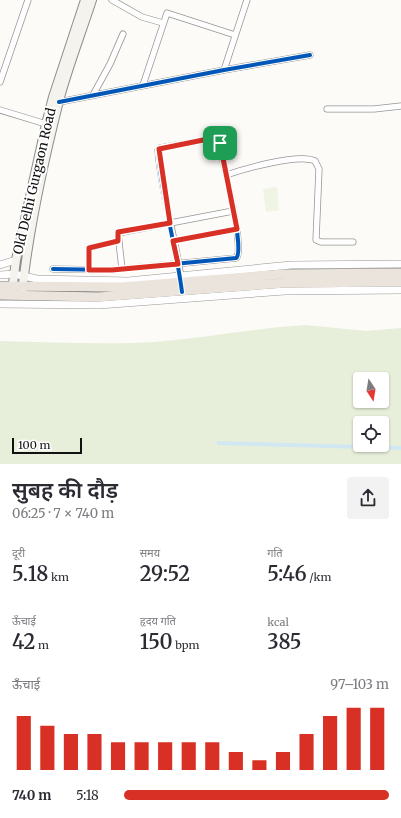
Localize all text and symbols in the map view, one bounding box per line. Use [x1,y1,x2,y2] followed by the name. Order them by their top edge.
[9,106,60,256] street label: Old Delhi Gurgaon Road
[203,126,237,160] pin
[209,132,231,154] icon: arrive
[353,372,389,408] north arrow
[353,372,389,452] map controls
[353,416,389,452] button: locate
[12,436,82,455] scale bar
[18,438,50,452] text: 100 m
[12,476,118,504] text: सुबह की दौड़
[347,477,389,519] button: share
[12,505,114,522] text: 06:25 · 7 × 740 m
[12,546,25,560] text: दूरी
[140,546,160,560] text: समय
[267,546,283,560] text: गति
[12,561,48,586] text: 5.18
[140,561,190,586] text: 29:52
[267,561,307,586] text: 5:46
[48,570,69,584] text: km
[307,570,331,584] text: /km
[12,614,36,628] text: ऊँचाई
[140,614,176,628] text: हृदय गति
[267,615,289,629] text: kcal
[12,629,35,654] text: 42
[140,629,173,654] text: 150
[267,629,302,654] text: 385
[35,638,49,652] text: m
[173,638,200,652] text: bpm
[12,676,40,693] text: ऊँचाई
[330,676,389,693] text: 97–103 m
[12,787,51,804] text: 740 m
[76,787,99,804] text: 5:18

